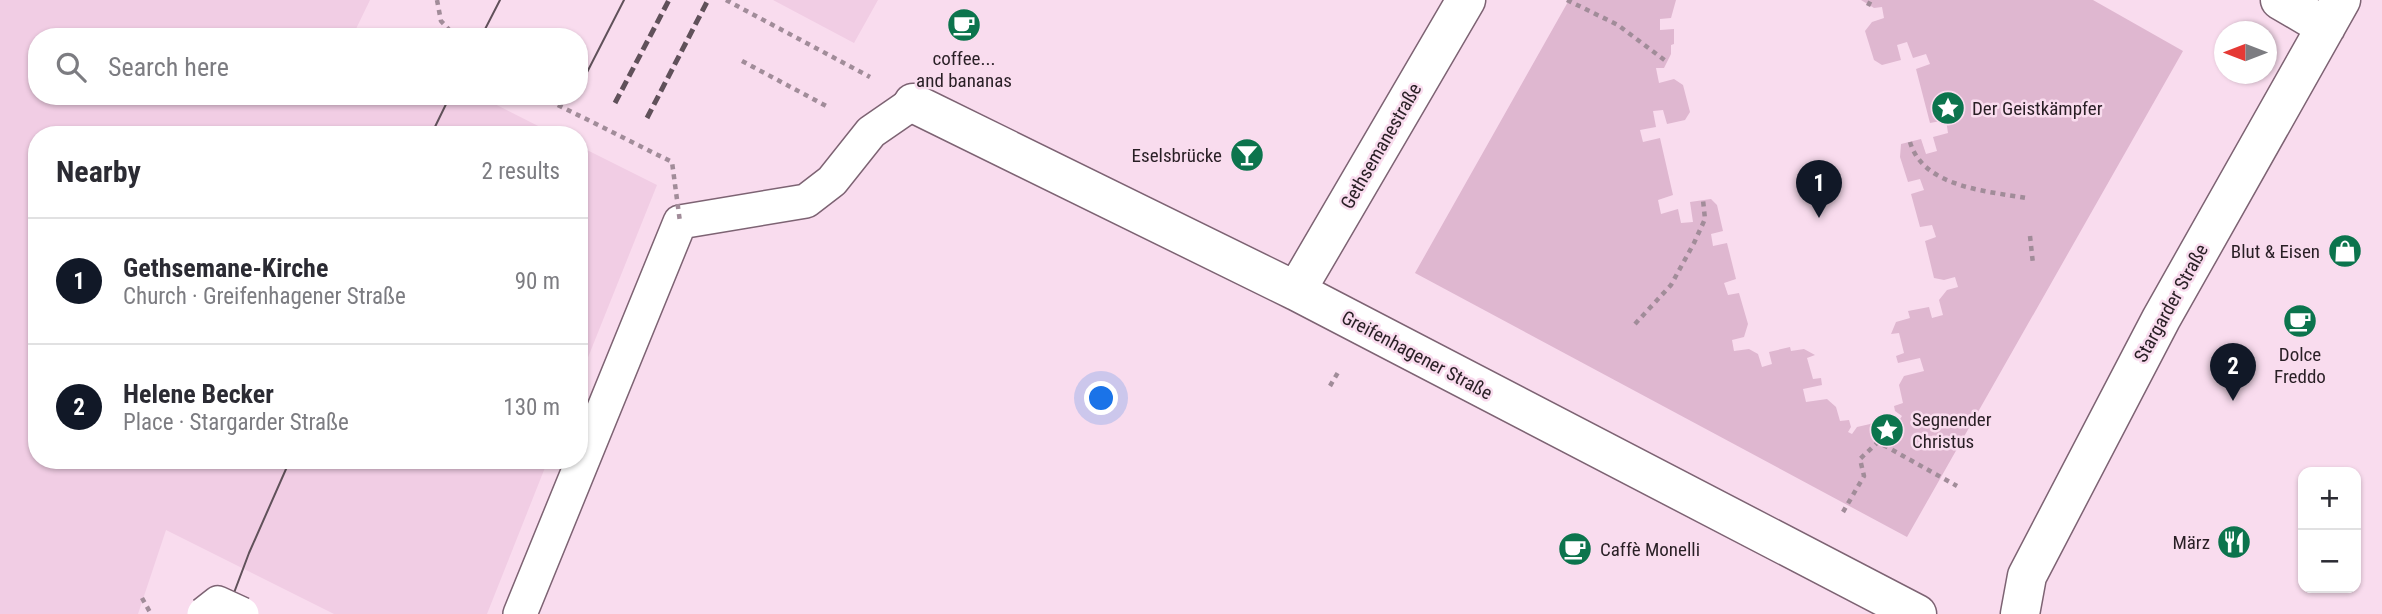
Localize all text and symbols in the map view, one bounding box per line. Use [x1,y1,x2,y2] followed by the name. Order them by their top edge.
[945,6,983,44] cafe icon: coffee... and bananas
[2214,21,2277,84] north arrow
[28,28,588,105] search box
[916,47,1012,92] place label: coffee... and bananas
[52,48,90,86] icon: search
[108,52,229,82] text: Search here
[1336,79,1426,213] street label: Gethsemanestraße
[1929,89,1967,127] place icon: Der Geistkämpfer
[1972,97,2103,120] place label: Der Geistkämpfer
[1228,136,1266,174] bar icon: Eselsbrücke
[1132,144,1222,167] place label: Eselsbrücke
[56,154,141,189] text: Nearby
[482,158,560,185] text: 2 results
[1796,160,1842,218] pin: 1
[2326,232,2364,270] shop icon: Blut & Eisen
[2129,240,2213,366] street label: Stargarder Straße
[2231,240,2320,263] place label: Blut & Eisen
[123,253,328,283] text: Gethsemane-Kirche
[73,268,85,295] text: 1
[515,268,560,295] text: 90 m
[123,283,406,310] text: Church · Greifenhagener Straße
[2281,302,2319,340] cafe icon: Dolce Freddo
[1338,305,1496,405] street label: Greifenhagener Straße
[2210,343,2256,401] pin: 2
[2274,343,2326,388] place label: Dolce Freddo
[123,379,274,409] text: Helene Becker
[1084,381,1118,415] your location
[73,394,85,421] text: 2
[503,394,560,421] text: 130 m
[1912,408,1992,453] place label: Segnender Christus
[123,409,349,436] text: Place · Stargarder Straße
[1868,411,1906,449] place icon: Segnender Christus
[2298,467,2361,593] map controls
[2298,467,2361,530] button: +
[2215,523,2253,561] restaurant icon: März
[1556,530,1594,568] cafe icon: Caffè Monelli
[2298,530,2361,593] button: −
[2172,531,2210,554] place label: März
[1600,538,1700,561] place label: Caffè Monelli

